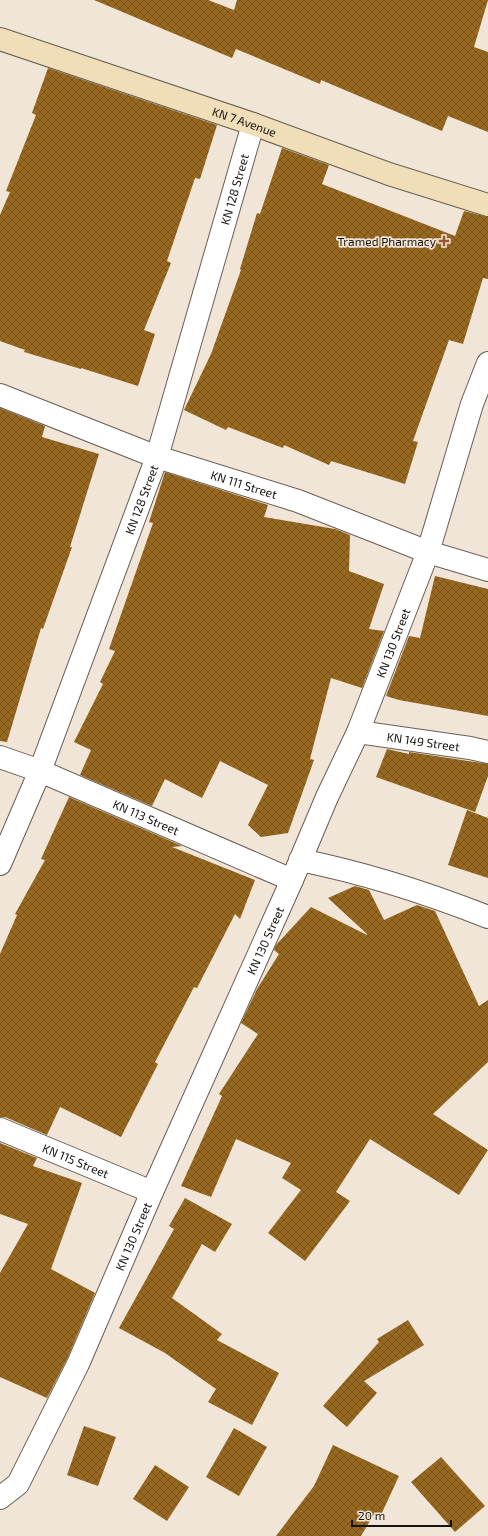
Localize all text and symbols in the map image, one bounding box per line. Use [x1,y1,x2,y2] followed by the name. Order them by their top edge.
[211,104,279,139] street label: KN 7 Avenue
[217,152,251,226] street label: KN 128 Street
[337,234,437,248] place label: Tramed Pharmacy
[439,236,449,246] marker: Tramed Pharmacy
[122,462,161,536] street label: KN 128 Street
[209,467,279,501] street label: KN 111 Street
[373,606,413,679] street label: KN 130 Street
[386,729,461,754] street label: KN 149 Street
[111,796,182,838] street label: KN 113 Street
[244,904,286,977] street label: KN 130 Street
[41,1140,111,1180] street label: KN 115 Street
[112,1200,154,1273] street label: KN 130 Street
[352,1502,451,1528] scale bar
[358,1508,385,1522] text: 20 m

